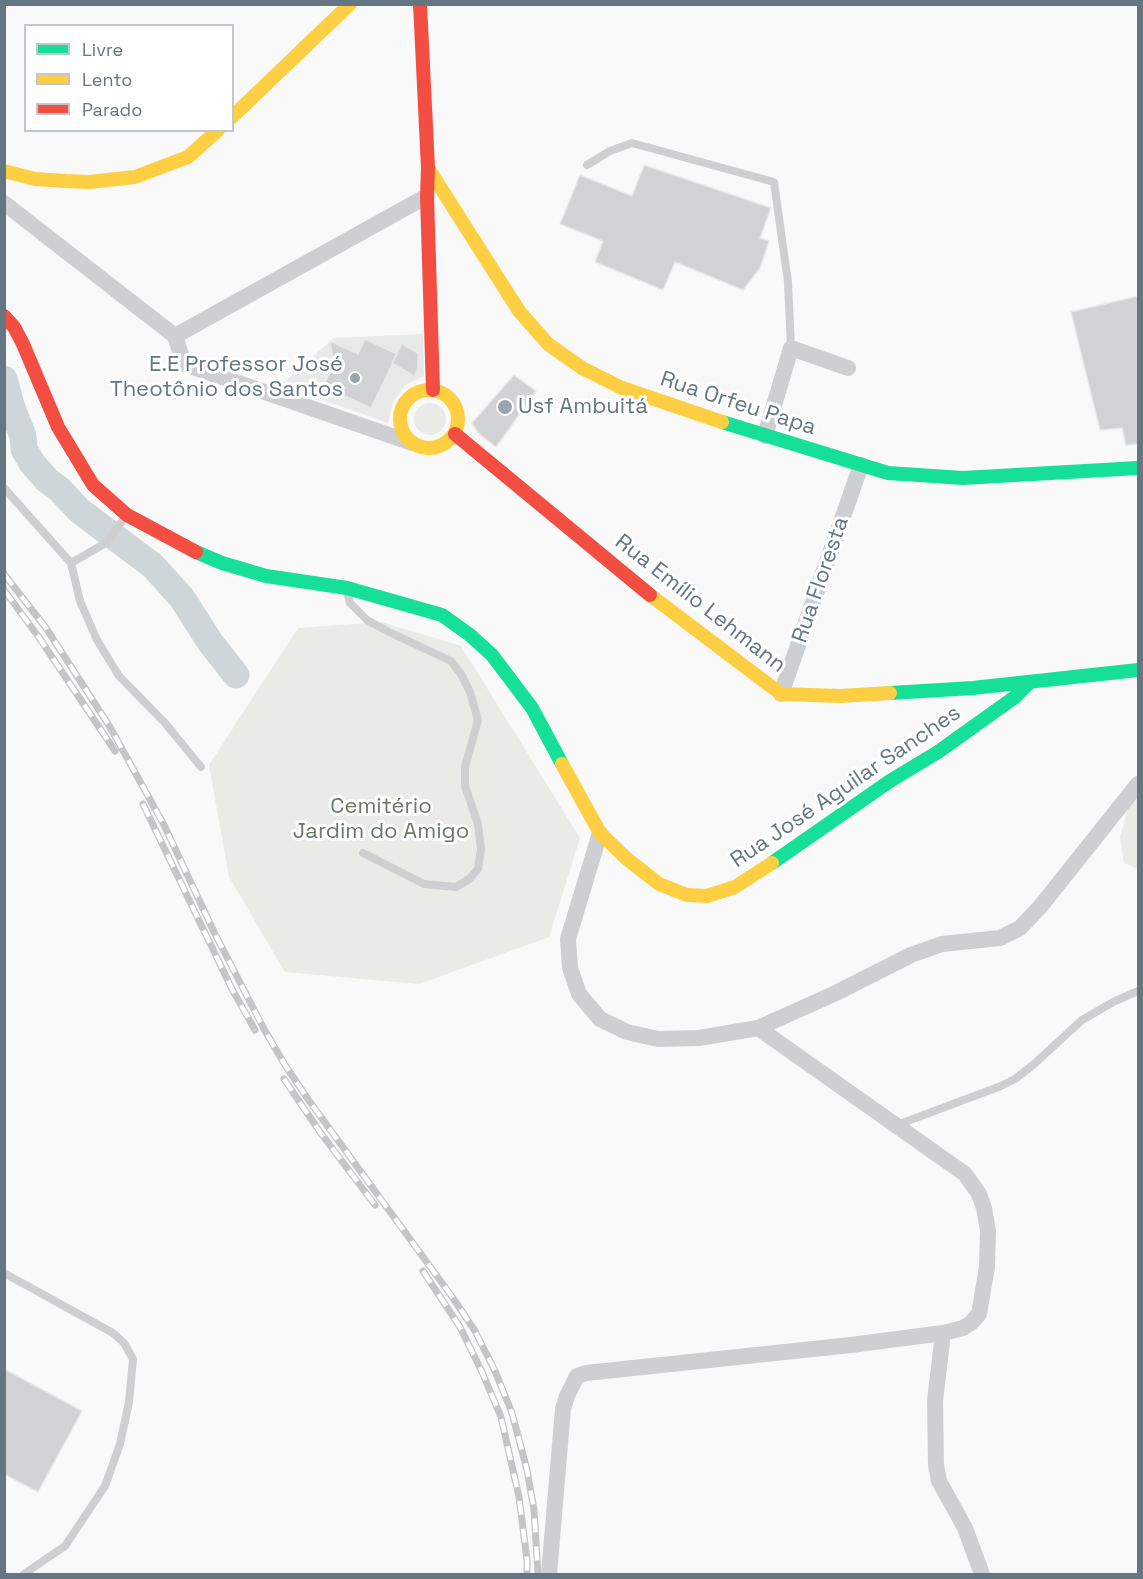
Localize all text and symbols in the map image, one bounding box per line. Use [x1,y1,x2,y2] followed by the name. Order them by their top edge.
[24,24,234,132] legend
[82,38,123,61] text: Livre
[82,68,132,91] text: Lento
[82,98,142,121] text: Parado
[110,352,343,404] place label: E.E Professor José Theotônio dos Santos
[657,366,819,442] street label: Rua Orfeu Papa
[348,371,362,385] marker: E.E Professor José Theotônio dos Santos
[518,394,648,420] place label: Usf Ambuitá
[496,398,514,416] marker: Usf Ambuitá
[787,514,855,646] street label: Rua Floresta
[609,529,791,679] street label: Rua Emílio Lehmann
[726,700,966,874] street label: Rua José Aguilar Sanches
[293,794,469,846] park label: Cemitério Jardim do Amigo

